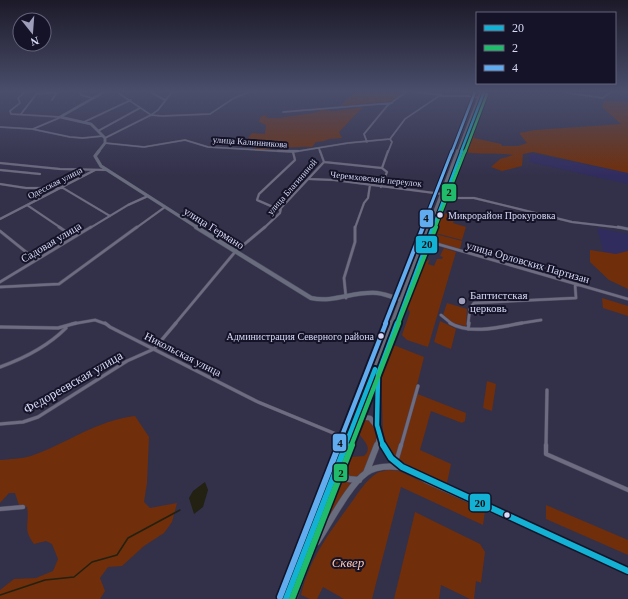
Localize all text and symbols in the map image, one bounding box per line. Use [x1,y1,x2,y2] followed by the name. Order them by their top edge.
[12,12,52,52] north arrow
[476,12,616,84] legend
[512,21,524,35] text: 20
[29,35,40,48] text: N
[512,41,518,55] text: 2
[512,61,518,75] text: 4
[212,134,288,150] street label: улица Калинникова
[265,157,319,217] street label: улица Благининой
[26,165,84,201] street label: Одесская улица
[330,169,423,189] street label: Черемховский переулок
[441,183,457,202] line badge: 2
[446,186,452,198] text: 2
[182,205,247,252] street label: улица Германо
[419,209,434,228] line badge: 4
[435,210,445,220] marker: Микрорайон Прокуровка
[448,210,556,221] place label: Микрорайон Прокуровка
[423,212,429,224] text: 4
[19,219,83,265] street label: Садовая улица
[415,235,438,254] line badge: 20
[422,238,433,250] text: 20
[465,239,591,285] street label: улица Орловских Партизан
[470,289,527,314] place label: Баптистская церковь
[457,296,467,306] marker: Баптистская церковь
[143,329,223,379] street label: Никольская улица
[227,331,375,342] place label: Администрация Северного района
[376,331,386,341] marker: Администрация Северного района
[21,347,125,417] street label: Федореевская улица
[332,433,347,452] line badge: 4
[337,437,343,449] text: 4
[333,463,348,482] line badge: 2
[338,467,344,479] text: 2
[469,493,491,512] line badge: 20
[475,497,486,509] text: 20
[502,510,512,520] unlabelled marker
[332,555,365,570] park label: Сквер

